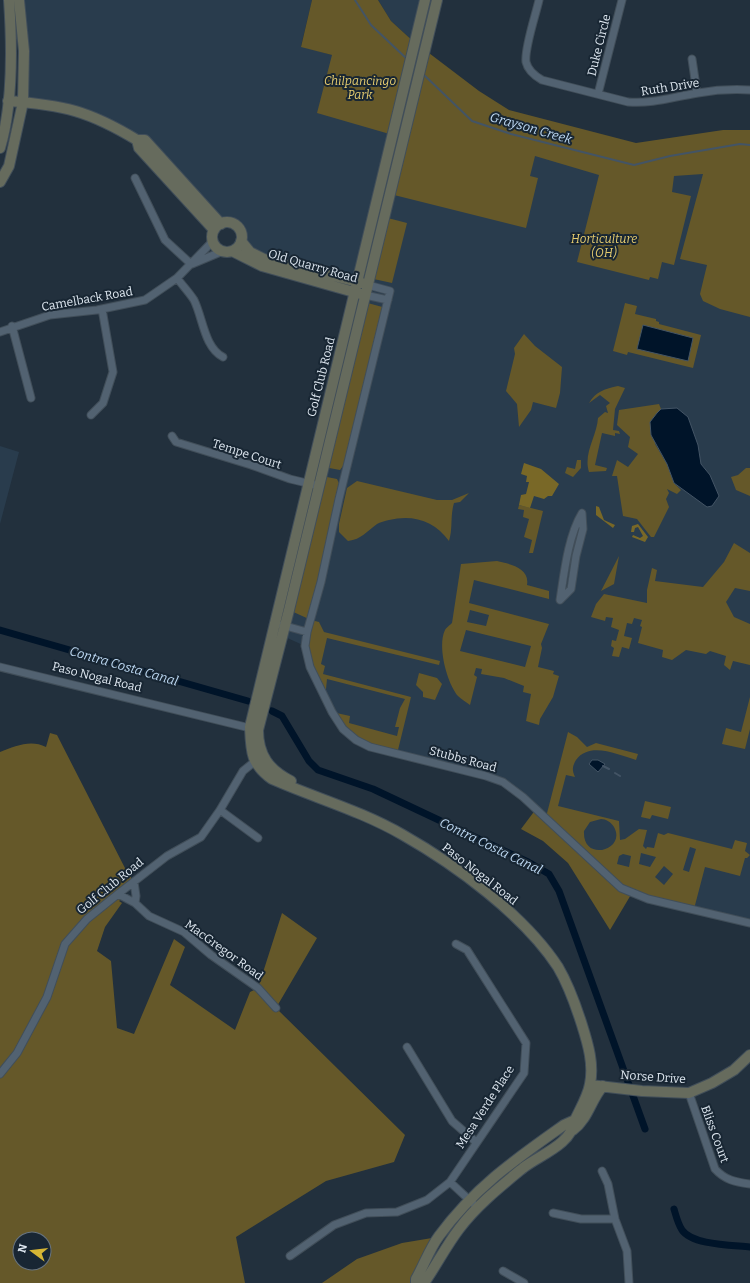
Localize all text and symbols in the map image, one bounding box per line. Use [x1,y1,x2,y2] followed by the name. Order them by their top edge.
[585,13,613,77] street label: Duke Circle
[324,74,396,102] park label: Chilpancingo Park
[640,75,700,99] street label: Ruth Drive
[488,109,575,147] water label: Grayson Creek
[571,232,637,260] park label: Horticulture (OH)
[267,247,359,285] street label: Old Quarry Road
[40,284,134,314] street label: Camelback Road
[304,336,338,418] street label: Golf Club Road
[211,436,284,472] street label: Tempe Court
[68,643,180,689] water label: Contra Costa Canal
[51,659,143,695] street label: Paso Nogal Road
[428,743,498,775] street label: Stubbs Road
[437,815,545,878] water label: Contra Costa Canal
[439,840,521,908] street label: Paso Nogal Road
[74,855,146,917] street label: Golf Club Road
[182,917,266,983] street label: MacGregor Road
[453,1063,517,1151] street label: Mesa Verde Place
[620,1068,686,1086] street label: Norse Drive
[698,1103,732,1165] street label: Bliss Court
[12,1231,52,1271] north arrow
[15,1242,30,1254] text: N

